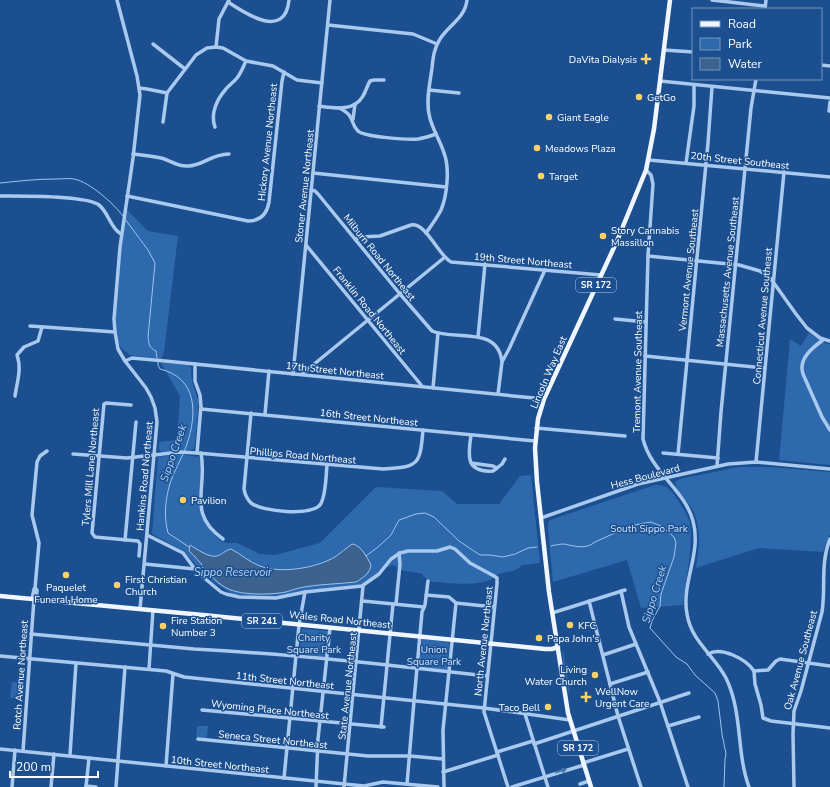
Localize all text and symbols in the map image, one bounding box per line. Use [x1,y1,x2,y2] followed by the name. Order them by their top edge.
[692,8,822,80] legend
[728,16,756,32] text: Road
[728,36,753,52] text: Park
[569,53,637,67] place label: DaVita Dialysis
[640,53,652,65] marker: DaVita Dialysis
[728,56,762,72] text: Water
[255,82,281,202] street label: Hickory Avenue Northeast
[647,91,676,105] place label: GetGo
[634,92,644,102] marker: GetGo
[557,111,609,125] place label: Giant Eagle
[544,112,554,122] marker: Giant Eagle
[292,128,318,243] street label: Stoner Avenue Northeast
[545,142,616,156] place label: Meadows Plaza
[532,143,542,153] marker: Meadows Plaza
[690,149,790,173] street label: 20th Street Southeast
[549,170,578,184] place label: Target
[536,171,546,181] marker: Target
[713,196,743,348] street label: Massachusetts Avenue Southeast
[675,208,702,333] street label: Vermont Avenue Southeast
[340,211,419,304] street label: Milburn Road Northeast
[611,224,679,250] place label: Story Cannabis Massillon
[598,231,608,241] marker: Story Cannabis Massillon
[750,247,776,385] street label: Connecticut Avenue Southeast
[473,250,573,272] street label: 19th Street Northeast
[329,264,409,358] street label: Franklin Road Northeast
[576,278,616,292] road number: SR 172
[630,310,646,433] street label: Tremont Avenue Southeast
[527,334,571,411] street label: Lincoln Way East
[285,359,385,383] street label: 17th Street Northeast
[319,406,419,430] street label: 16th Street Northeast
[79,407,103,527] street label: Tylers Mill Lane Northeast
[133,420,157,531] street label: Hankins Road Northeast
[157,422,190,484] water label: Sippo Creek
[249,444,357,468] street label: Phillips Road Northeast
[609,461,681,493] street label: Hess Boulevard
[191,494,226,508] place label: Pavilion
[178,495,188,505] marker: Pavilion
[610,522,689,536] park label: South Sippo Park
[639,563,671,625] water label: Sippo Creek
[194,565,273,580] water label: Sippo Reservoir
[61,570,71,580] marker: Paquelet Funeral Home
[125,573,187,599] place label: First Christian Church
[112,580,122,590] marker: First Christian Church
[34,581,98,607] place label: Paquelet Funeral Home
[471,585,497,697] street label: North Avenue Northeast
[288,608,392,632] street label: Wales Road Northeast
[781,608,821,712] street label: Oak Avenue Southeast
[171,614,222,640] place label: Fire Station Number 3
[242,614,282,628] road number: SR 241
[10,619,32,730] street label: Rotch Avenue Northeast
[578,619,597,633] place label: KFC
[565,620,575,630] marker: KFC
[158,621,168,631] marker: Fire Station Number 3
[287,631,342,657] park label: Charity Square Park
[335,631,361,740] street label: State Avenue Northeast
[547,632,599,646] place label: Papa John's
[534,633,544,643] marker: Papa John's
[407,643,462,669] park label: Union Square Park
[524,663,587,689] place label: Living Water Church
[235,669,335,693] street label: 11th Street Northeast
[590,670,600,680] marker: Living Water Church
[595,685,649,711] place label: WellNow Urgent Care
[580,691,592,703] marker: WellNow Urgent Care
[210,697,330,723] street label: Wyoming Place Northeast
[499,701,540,715] place label: Taco Bell
[543,702,553,712] marker: Taco Bell
[218,727,329,753] street label: Seneca Street Northeast
[558,741,598,755] road number: SR 172
[10,753,98,779] scale bar
[170,753,270,777] street label: 10th Street Northeast
[16,759,51,775] text: 200 m
[556,768,568,774] one-way arrow

